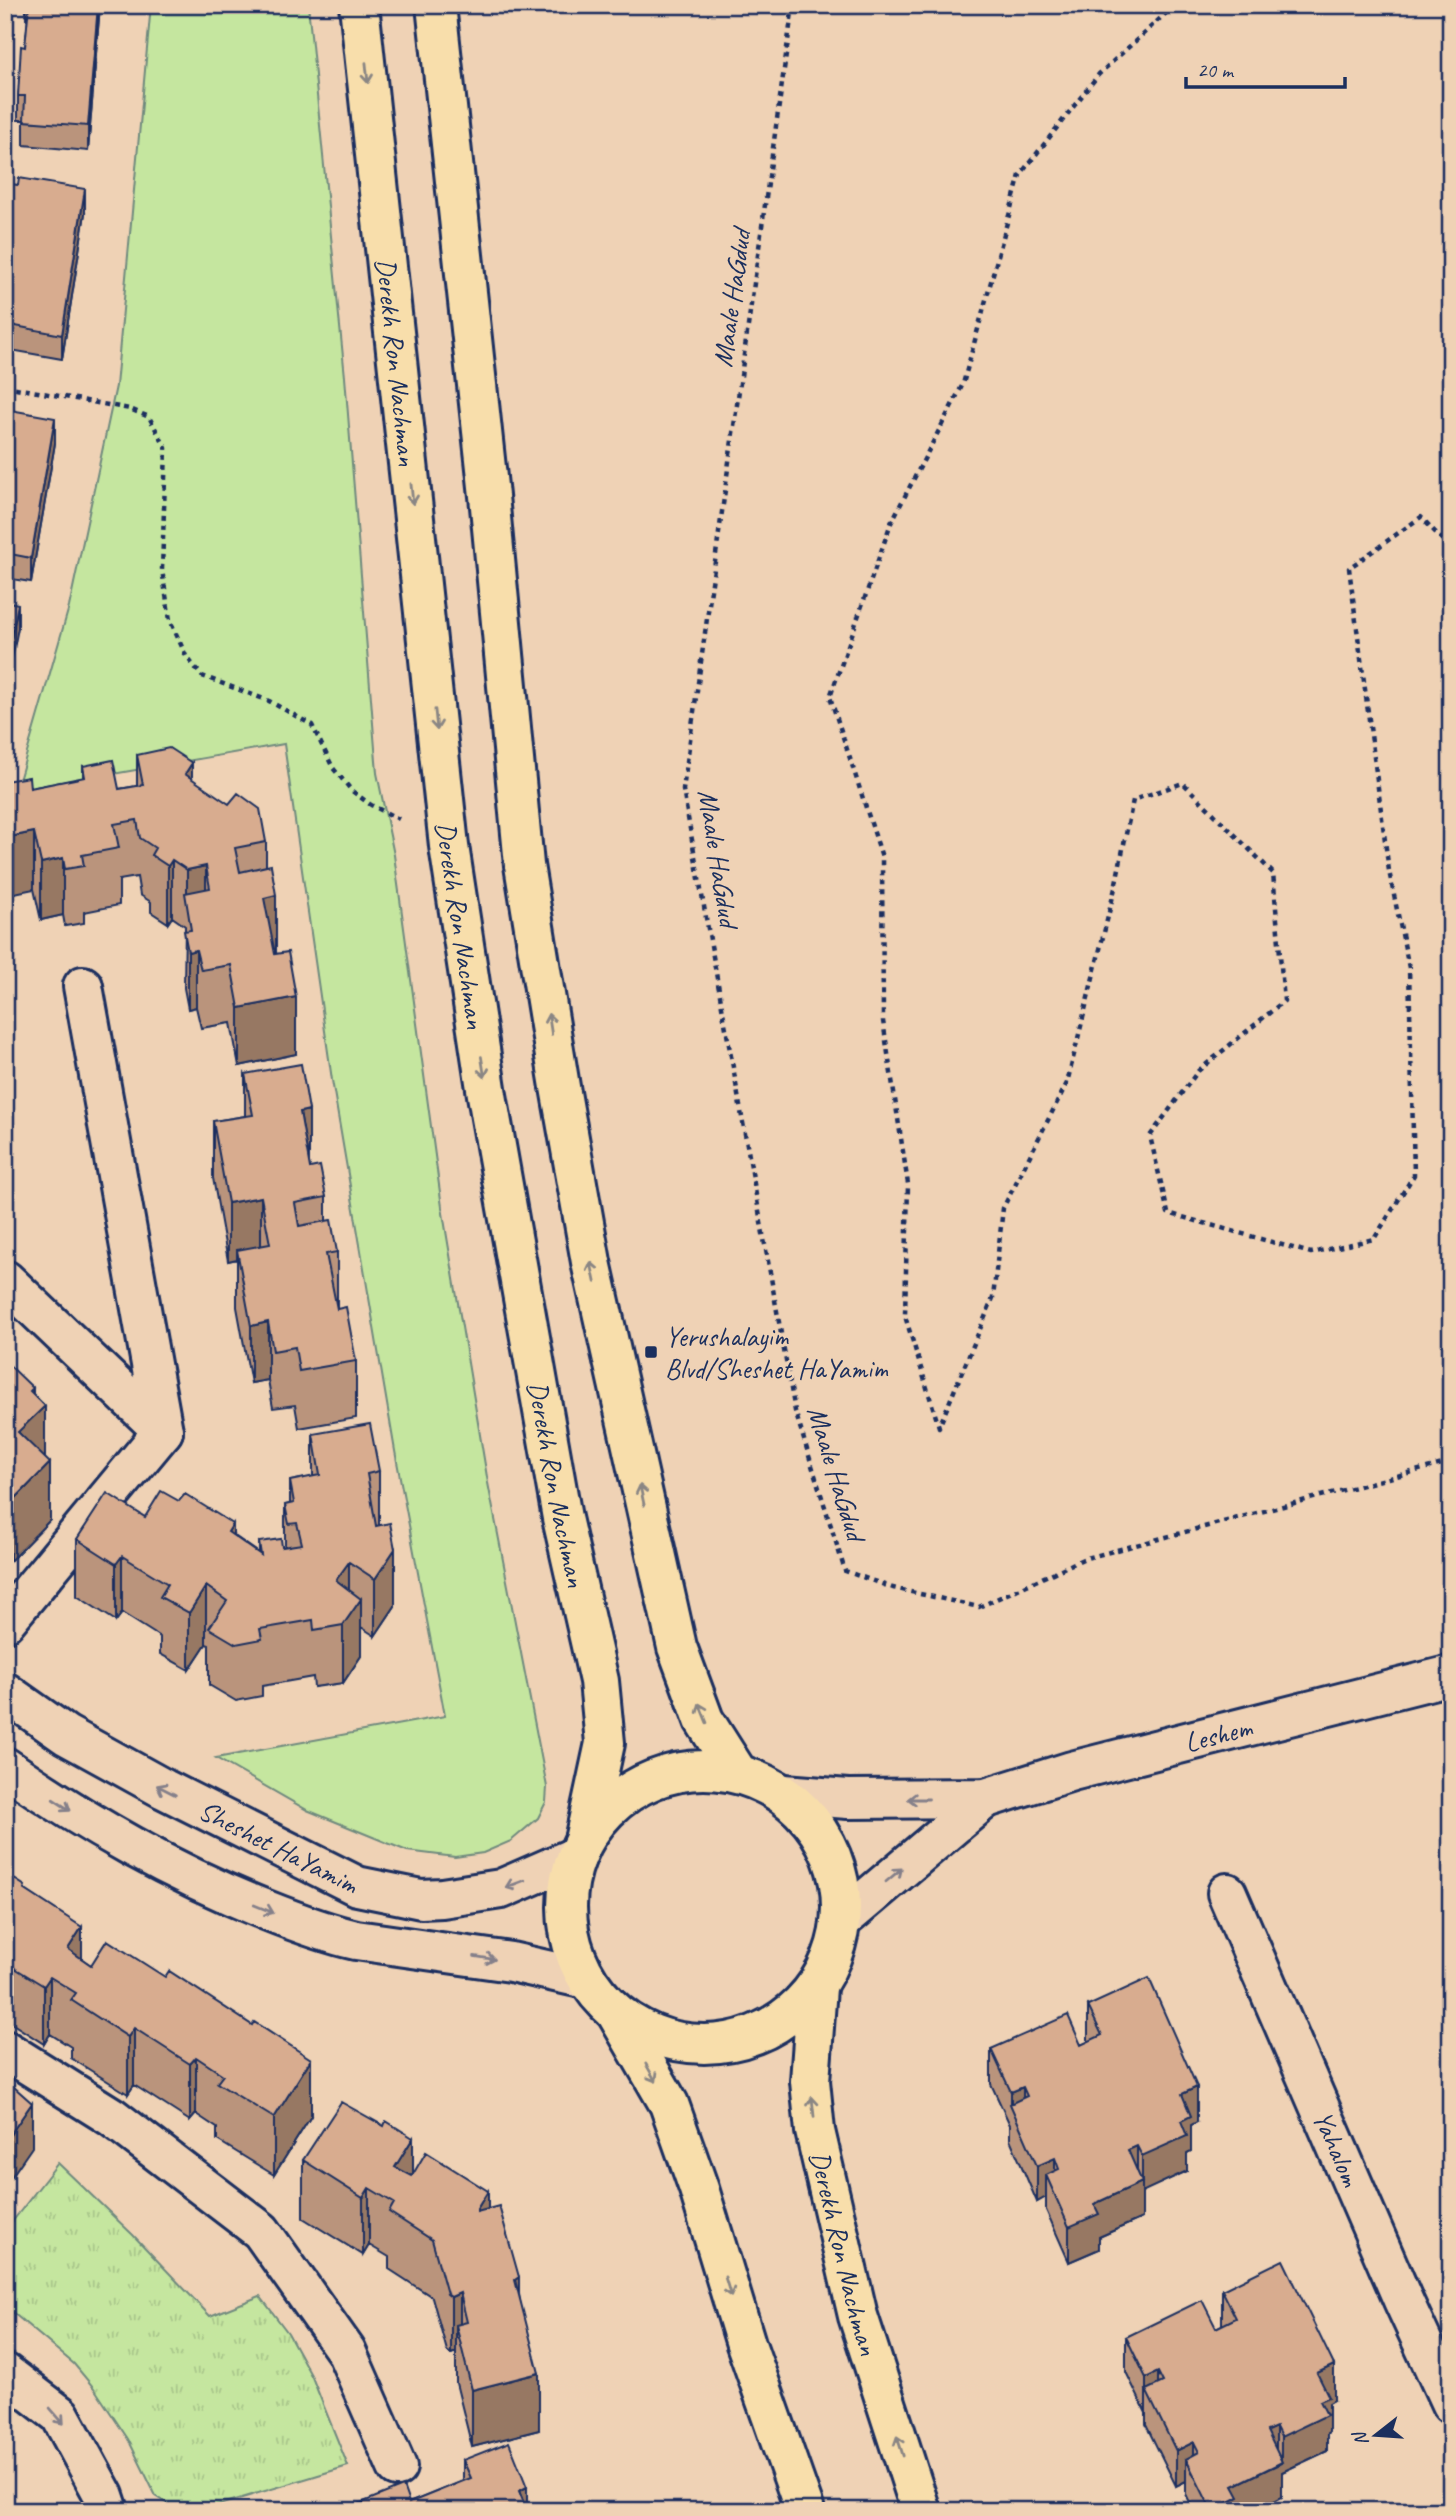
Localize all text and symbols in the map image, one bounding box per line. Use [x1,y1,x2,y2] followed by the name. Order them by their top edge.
[1186,46,1346,90] scale bar
[1197,57,1235,83] text: 20 m
[360,61,373,84] one-way arrow
[705,223,759,369] street label: Maale HaGdud
[368,256,425,468] street label: Derekh Ron Nachman
[405,482,418,505] one-way arrow
[430,709,443,731] one-way arrow
[690,787,747,933] street label: Maale HaGdud
[429,820,494,1032] street label: Derekh Ron Nachman
[543,1013,556,1036] one-way arrow
[477,1055,490,1078] one-way arrow
[586,1261,600,1284] one-way arrow
[665,1319,889,1386] place label: Yerushalayim Blvd/Sheshet HaYamim
[643,1344,659,1360] marker: Yerushalayim Blvd/Sheshet HaYamim
[520,1379,594,1591] street label: Derekh Ron Nachman
[800,1402,875,1548] street label: Maale HaGdud
[634,1484,648,1507] one-way arrow
[695,1703,708,1724] one-way arrow
[1181,1709,1257,1760] street label: Leshem
[156,1782,177,1796] one-way arrow
[193,1792,365,1902] street label: Sheshet HaYamim
[906,1792,929,1806] one-way arrow
[52,1798,71,1812] one-way arrow
[885,1867,903,1883] one-way arrow
[504,1878,526,1891] one-way arrow
[252,1903,274,1916] one-way arrow
[473,1952,495,1965] one-way arrow
[644,2063,658,2083] one-way arrow
[806,2097,819,2119] one-way arrow
[1305,2105,1369,2193] street label: Yahalom
[802,2148,887,2360] street label: Derekh Ron Nachman
[723,2275,736,2297] one-way arrow
[1340,2400,1410,2470] north arrow
[49,2407,65,2425] one-way arrow
[1347,2427,1374,2449] text: N
[892,2435,905,2457] one-way arrow

